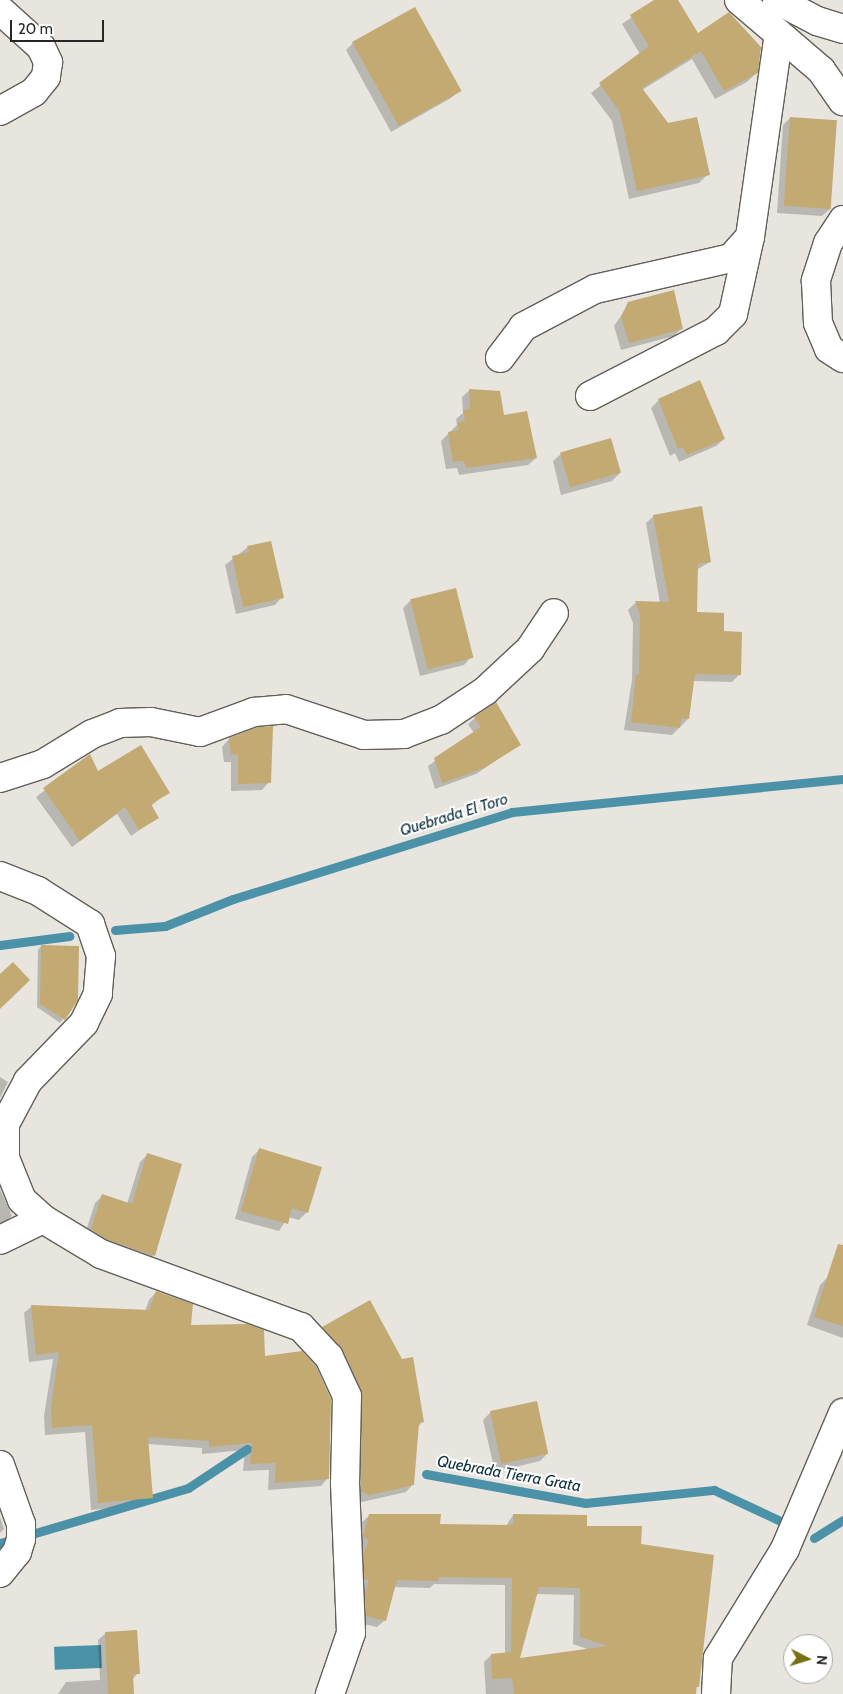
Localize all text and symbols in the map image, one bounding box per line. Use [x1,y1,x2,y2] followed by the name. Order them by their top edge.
[12,10,106,42] scale bar
[18,20,53,38] text: 20 m
[398,789,510,841] water label: Quebrada El Toro
[436,1452,582,1496] water label: Quebrada Tierra Grata
[783,1634,833,1684] north arrow
[813,1655,831,1666] text: N

